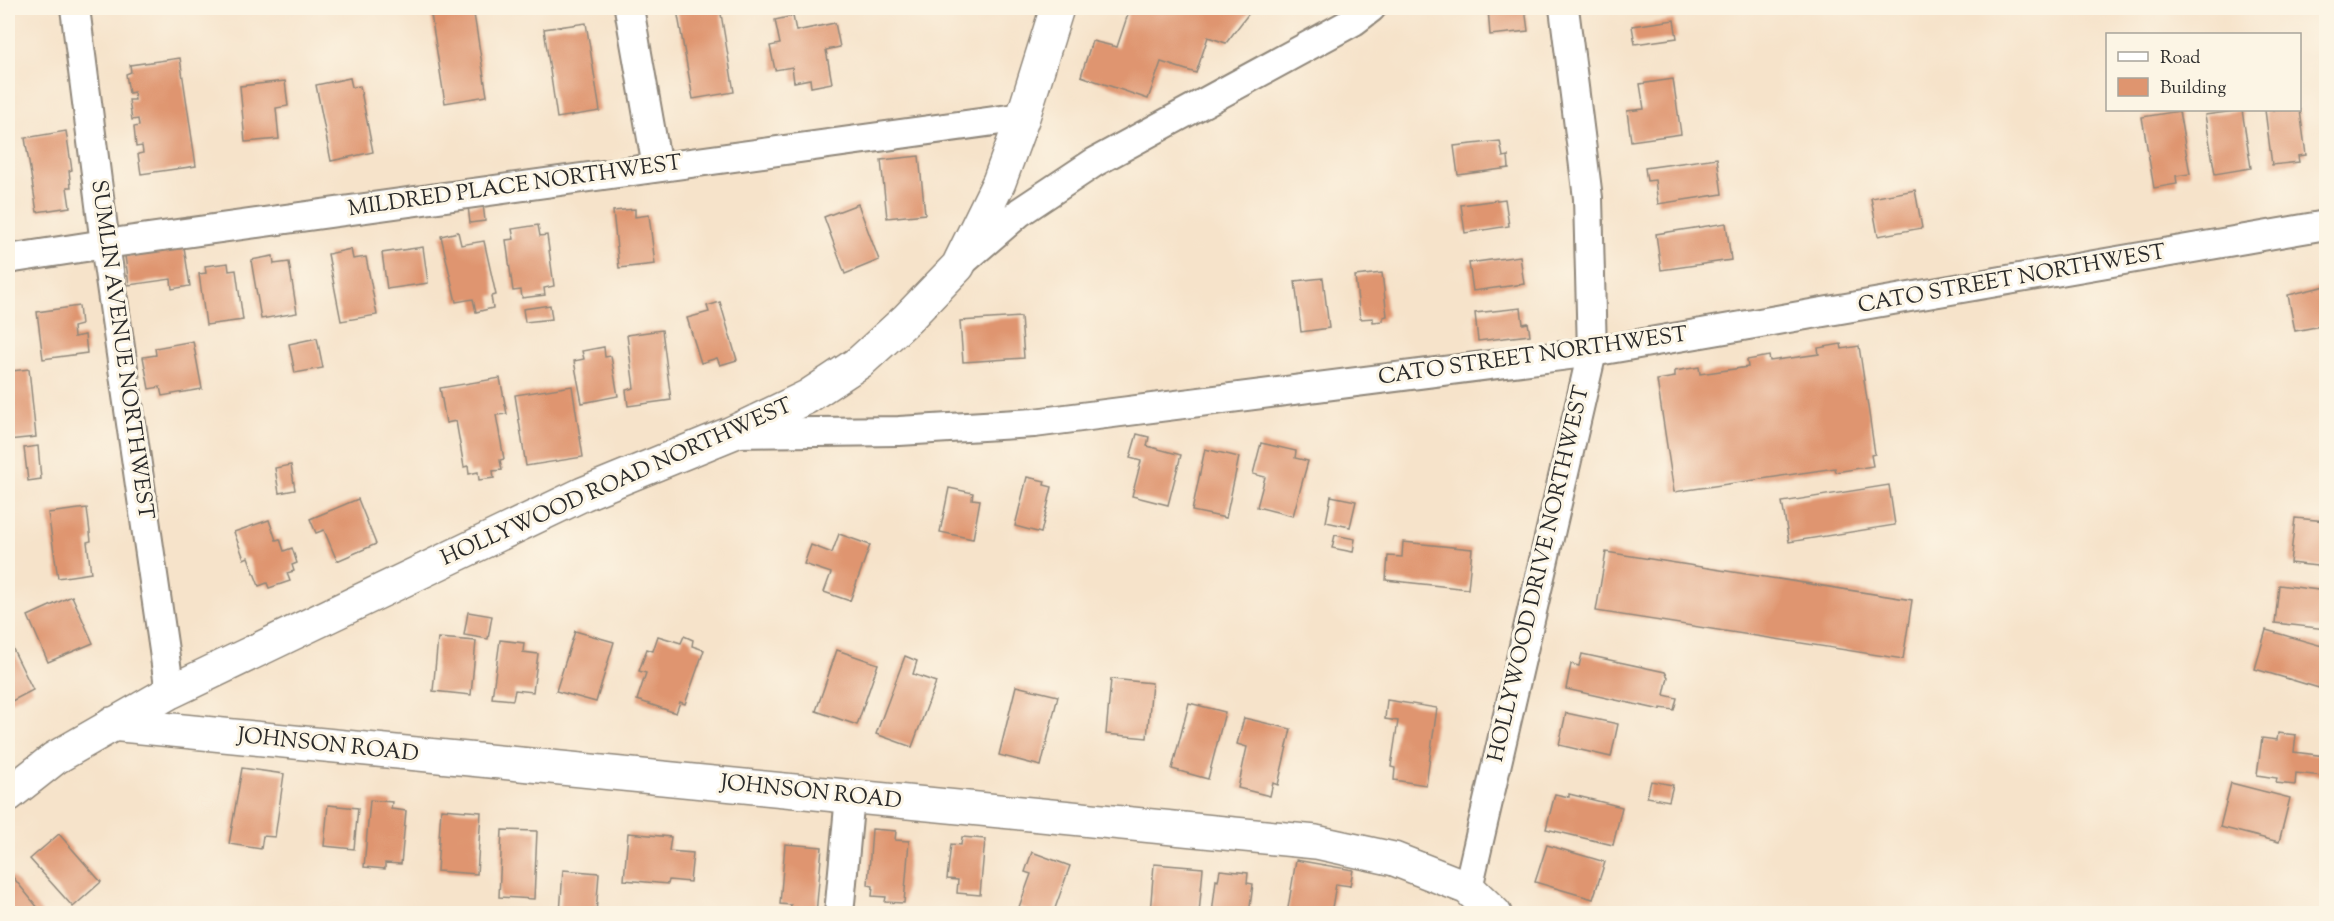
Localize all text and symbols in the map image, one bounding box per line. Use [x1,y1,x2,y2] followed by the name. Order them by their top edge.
[2106,33,2301,111] legend
[2160,46,2200,72] text: Road
[2160,76,2226,102] text: Building
[346,148,685,226] street label: MILDRED PLACE NORTHWEST
[81,178,161,522] street label: SUMLIN AVENUE NORTHWEST
[1856,237,2169,323] street label: CATO STREET NORTHWEST
[1376,319,1690,395] street label: CATO STREET NORTHWEST
[1481,382,1599,765] street label: HOLLYWOOD DRIVE NORTHWEST
[436,391,798,575] street label: HOLLYWOOD ROAD NORTHWEST
[235,720,420,771] street label: JOHNSON ROAD
[718,767,903,818] street label: JOHNSON ROAD

